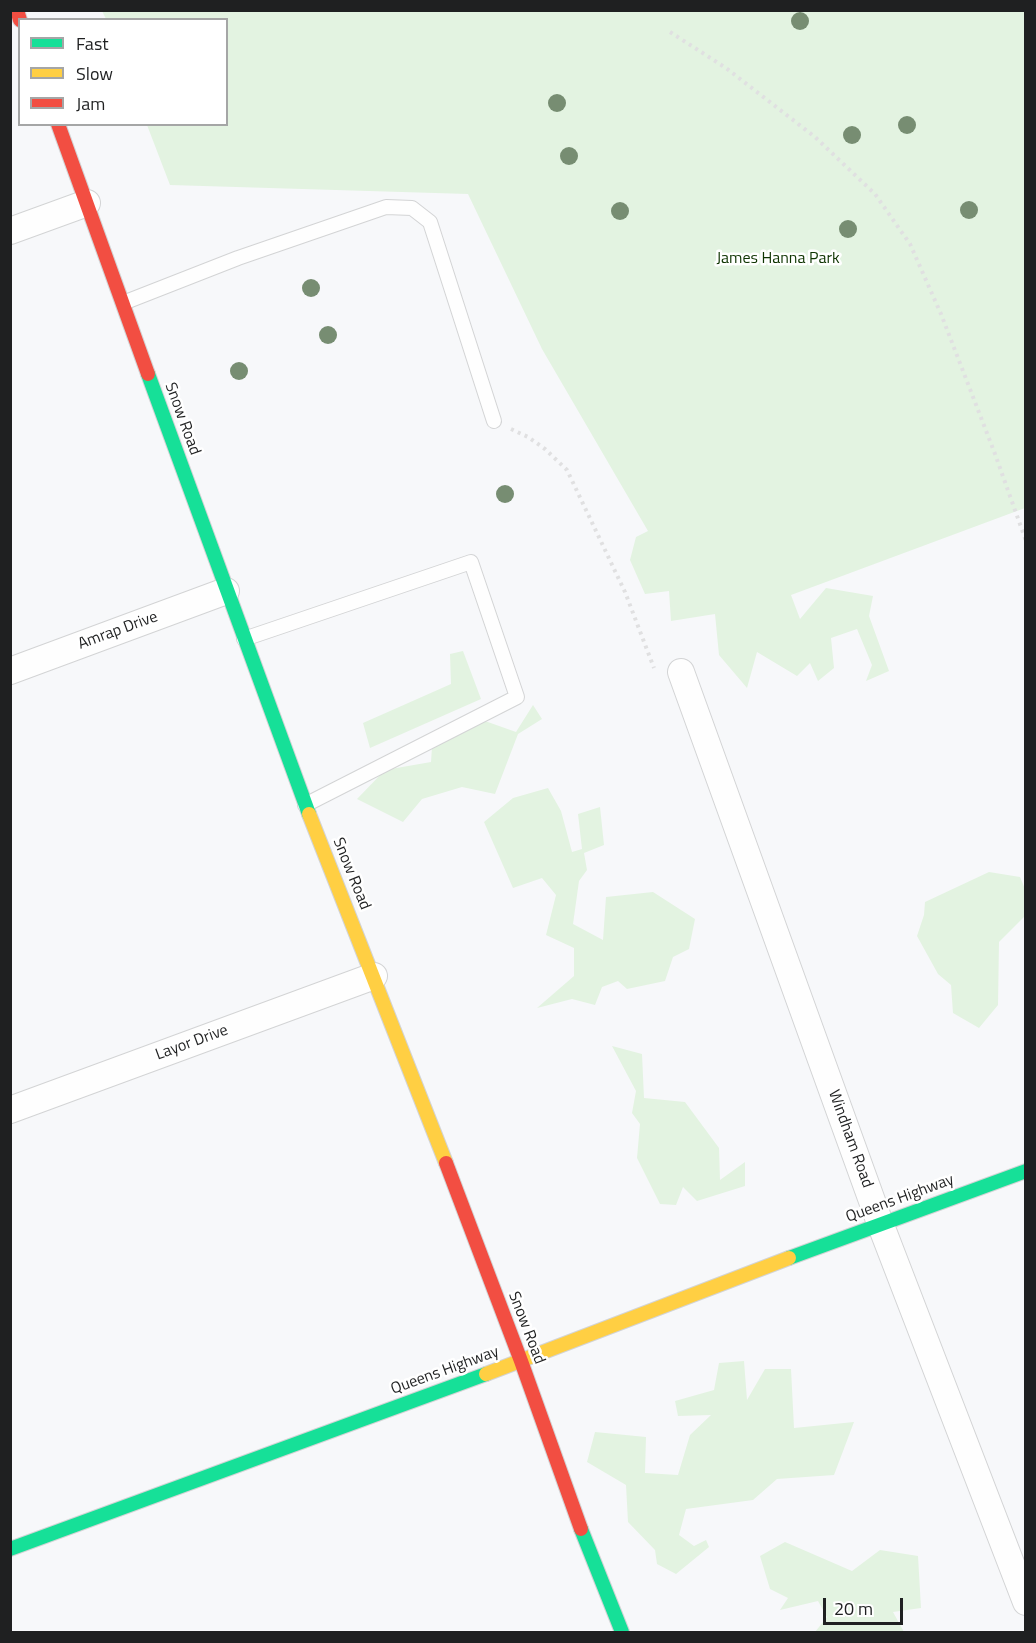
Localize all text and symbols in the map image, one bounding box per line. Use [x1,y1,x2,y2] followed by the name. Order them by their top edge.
[18,18,228,126] legend
[76,30,109,57] text: Fast
[76,60,113,87] text: Slow
[76,90,105,117] text: Jam
[716,249,840,269] park label: James Hanna Park
[160,380,204,458] street label: Snow Road
[76,608,160,654] street label: Amrap Drive
[328,835,374,913] street label: Snow Road
[153,1021,231,1065] street label: Layor Drive
[823,1087,877,1191] street label: Windham Road
[843,1171,957,1227] street label: Queens Highway
[503,1289,549,1367] street label: Snow Road
[388,1343,502,1399] street label: Queens Highway
[826,1586,906,1624] scale bar
[834,1595,873,1622] text: 20 m

